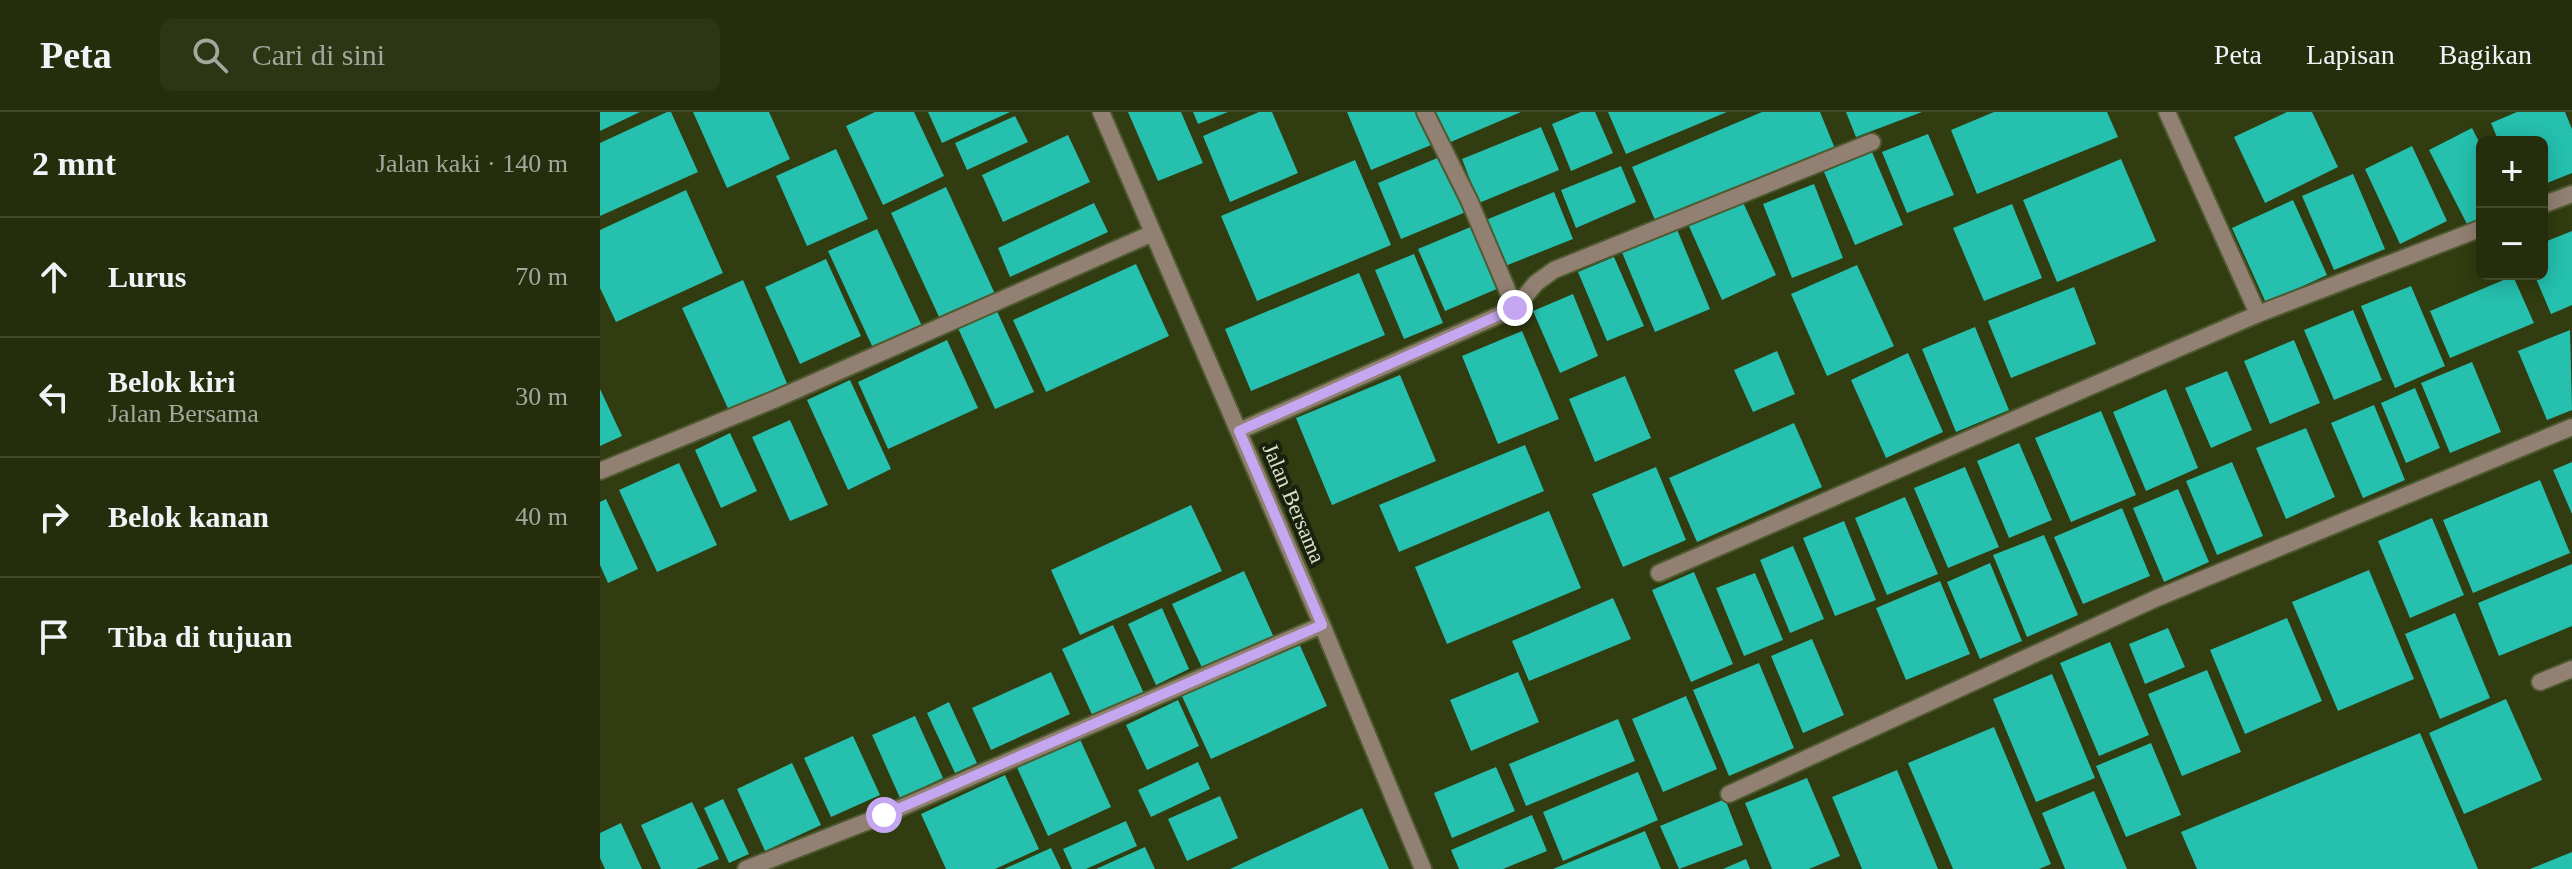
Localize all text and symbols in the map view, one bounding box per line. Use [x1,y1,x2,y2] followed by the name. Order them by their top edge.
[160,19,720,91] search box
[188,33,232,77] icon: search
[40,34,112,76] text: Peta
[252,38,385,71] text: Cari di sini
[2214,39,2262,70] text: Peta
[2306,39,2395,70] text: Lapisan
[2439,39,2532,70] text: Bagikan
[2476,136,2548,280] map controls
[2476,136,2548,208] button: +
[32,145,116,182] text: 2 mnt
[376,149,568,178] text: Jalan kaki · 140 m
[2476,208,2548,280] button: −
[32,255,76,299] icon: ahead
[108,260,186,293] text: Lurus
[515,262,568,291] text: 70 m
[1497,290,1533,326] route end
[108,365,236,398] text: Belok kiri
[32,375,76,419] icon: left
[515,382,568,411] text: 30 m
[108,399,259,428] text: Jalan Bersama
[1258,439,1331,567] street label: Jalan Bersama
[32,495,76,539] icon: right
[108,500,269,533] text: Belok kanan
[515,502,568,531] text: 40 m
[32,615,76,659] icon: arrive
[108,620,293,653] text: Tiba di tujuan
[866,797,902,833] route start

